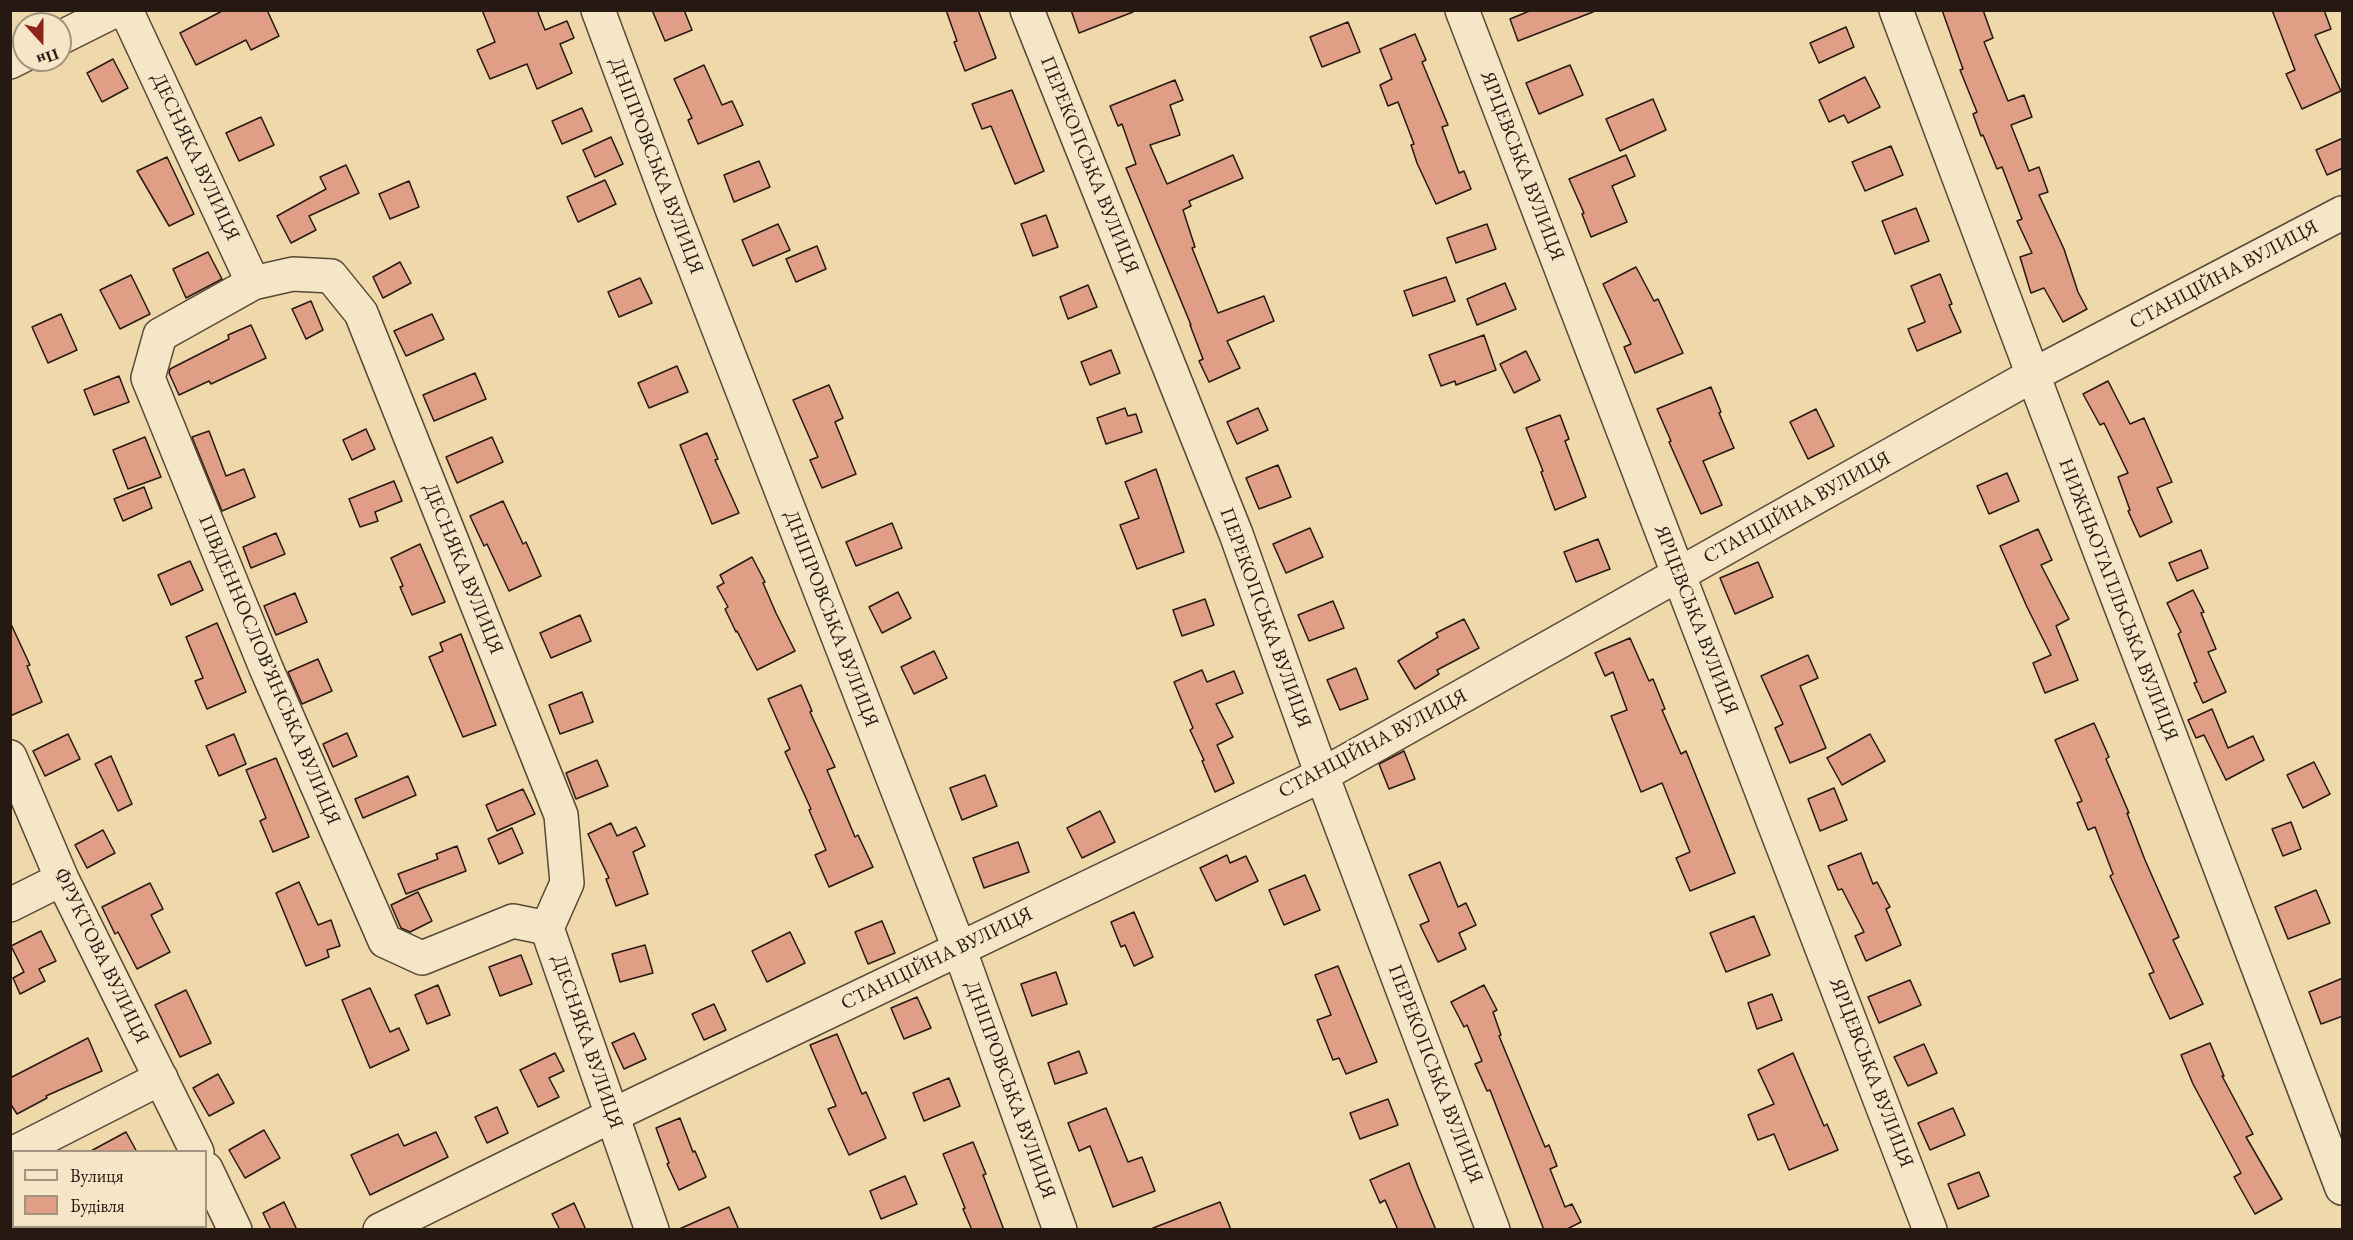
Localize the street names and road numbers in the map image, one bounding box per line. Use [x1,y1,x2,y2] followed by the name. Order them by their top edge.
[1034,53,1144,277] street label: ПЕРЕКОПСЬКА ВУЛИЦЯ
[604,54,708,278] street label: ДНІПРОВСЬКА ВУЛИЦЯ
[1475,68,1569,264] street label: ЯРЦЕВСЬКА ВУЛИЦЯ
[146,69,244,245] street label: ДЕСНЯКА ВУЛИЦЯ
[2125,215,2323,335] street label: СТАНЦІЙНА ВУЛИЦЯ
[1699,447,1895,569] street label: СТАНЦІЙНА ВУЛИЦЯ
[2053,455,2183,745] street label: НИЖНЬОТАГІЛЬСЬКА ВУЛИЦЯ
[418,480,508,658] street label: ДЕСНЯКА ВУЛИЦЯ
[1214,505,1316,731] street label: ПЕРЕКОПСЬКА ВУЛИЦЯ
[779,507,883,731] street label: ДНІПРОВСЬКА ВУЛИЦЯ
[193,511,345,829] street label: ПІВДЕННОСЛОВ’ЯНСЬКА ВУЛИЦЯ
[1649,522,1743,718] street label: ЯРЦЕВСЬКА ВУЛИЦЯ
[1274,684,1472,804] street label: СТАНЦІЙНА ВУЛИЦЯ
[48,864,154,1048] street label: ФРУКТОВА ВУЛИЦЯ
[837,902,1037,1016] street label: СТАНЦІЙНА ВУЛИЦЯ
[546,952,628,1132] street label: ДЕСНЯКА ВУЛИЦЯ
[1382,961,1488,1187] street label: ПЕРЕКОПСЬКА ВУЛИЦЯ
[1824,975,1918,1171] street label: ЯРЦЕВСЬКА ВУЛИЦЯ
[959,978,1061,1202] street label: ДНІПРОВСЬКА ВУЛИЦЯ

